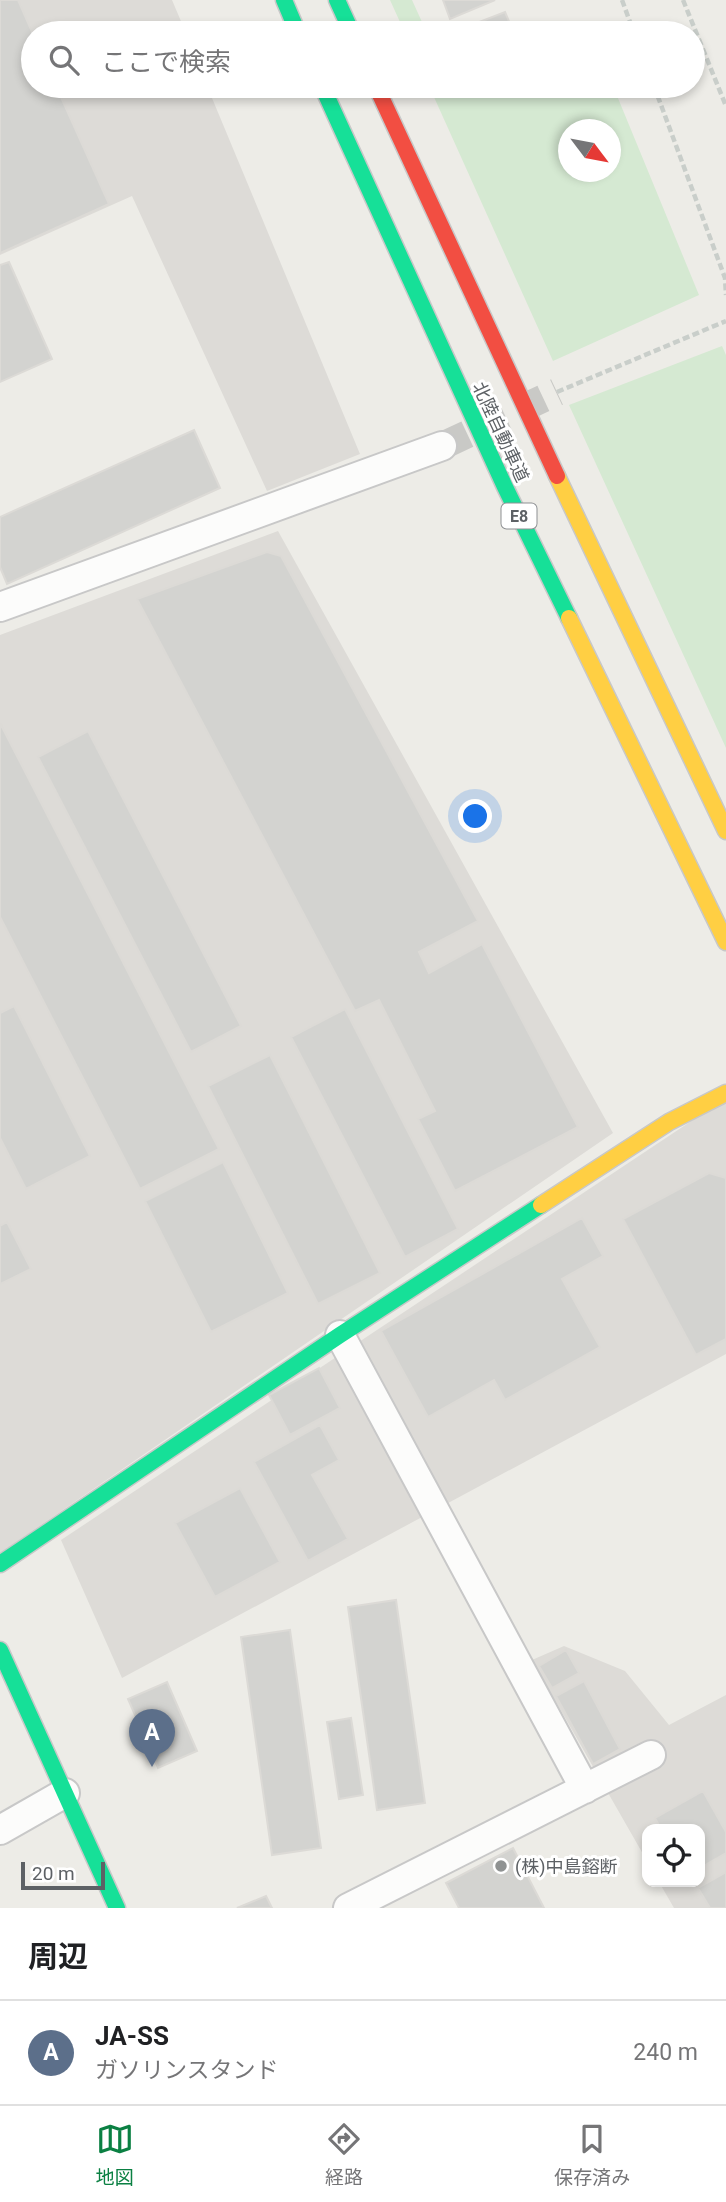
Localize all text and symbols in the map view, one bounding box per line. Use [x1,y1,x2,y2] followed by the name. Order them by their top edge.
[21,21,705,98] search box
[45,41,83,79] icon: search
[101,47,231,77] text: ここで検索
[558,119,621,182] north arrow
[469,379,533,485] street label: 北陸自動車道
[502,503,536,528] road number: E8
[458,799,492,833] your location
[129,1709,175,1767] pin: A
[642,1824,705,1887] map controls
[642,1824,705,1887] button: locate
[515,1856,617,1878] place label: (株)中島鎔断
[493,1858,509,1874] marker: (株)中島鎔断
[21,1859,105,1891] scale bar
[32,1862,75,1885] text: 20 m
[28,1939,88,1974] text: 周辺
[95,2021,169,2051] text: JA-SS
[43,2039,59,2066] text: A
[633,2039,698,2066] text: 240 m
[95,2057,279,2084] text: ガソリンスタンド
[96,2120,134,2189] tab: 地図
[325,2120,363,2189] tab: 経路
[554,2120,630,2189] tab: 保存済み

